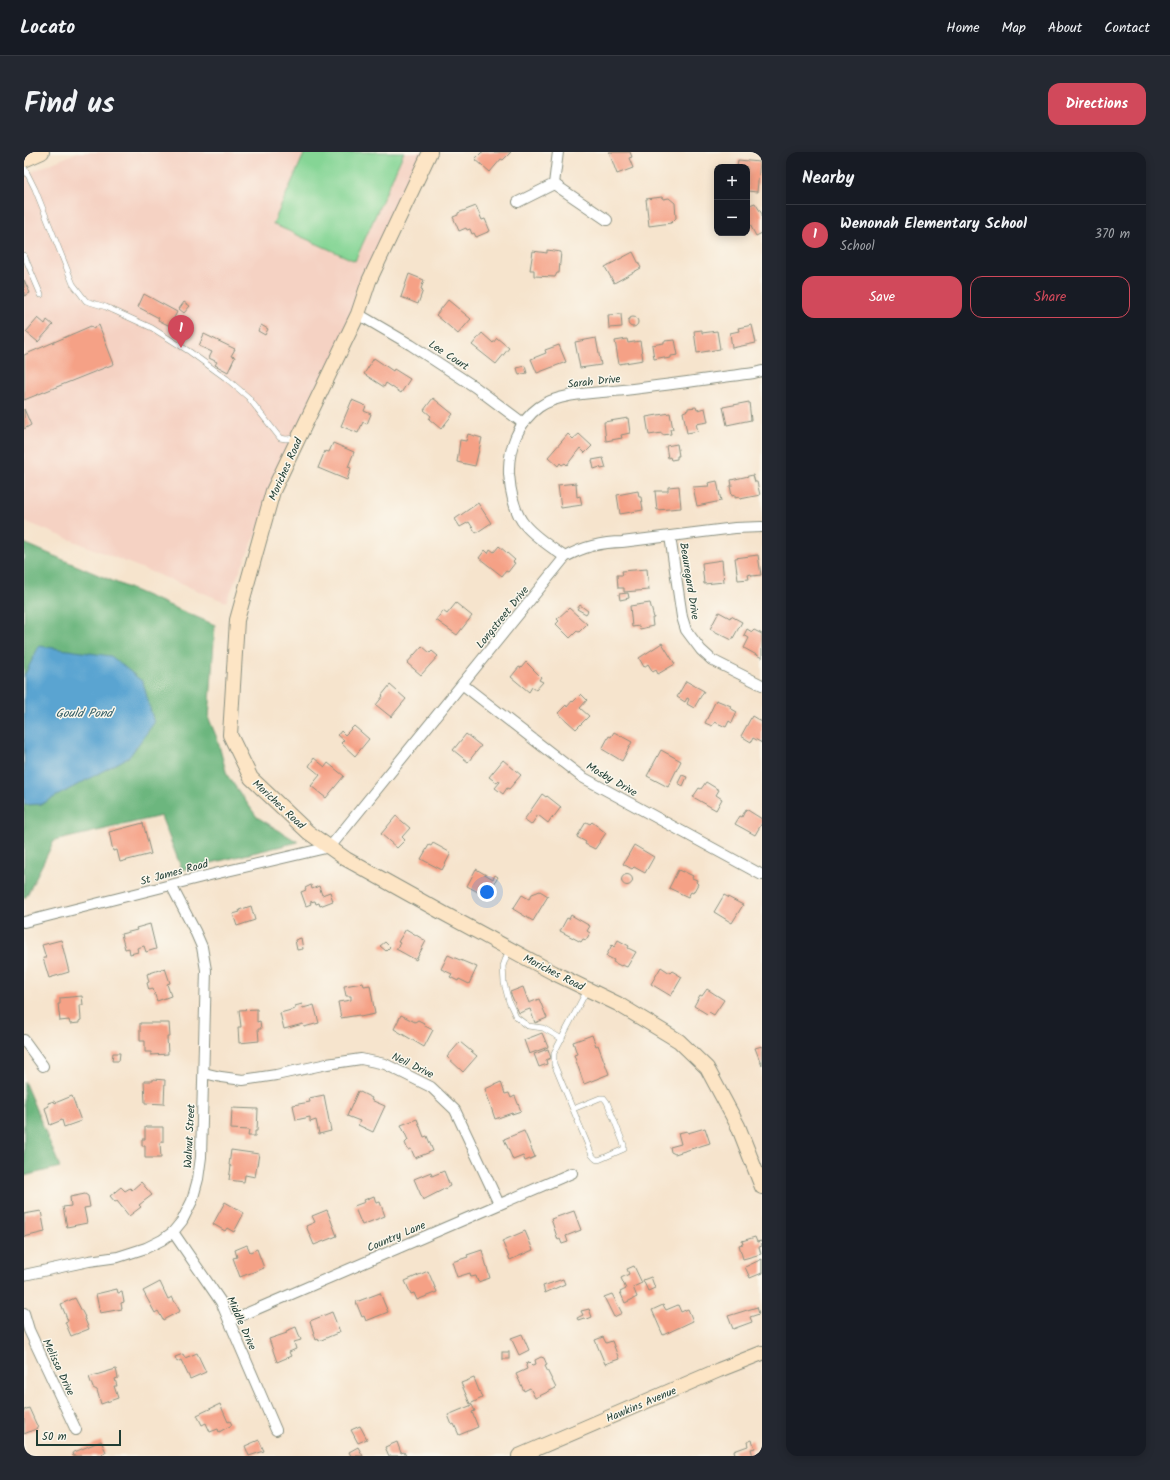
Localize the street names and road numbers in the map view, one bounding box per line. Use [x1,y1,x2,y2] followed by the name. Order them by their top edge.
[425,336,473,376] street label: Lee Court
[567,370,621,394] street label: Sarah Drive
[264,435,308,504] street label: Moriches Road
[674,541,704,621] street label: Beauregard Drive
[472,582,534,653] street label: Longstreet Drive
[582,758,641,802] street label: Mosby Drive
[248,775,309,834] street label: Moriches Road
[138,855,211,891] street label: St James Road
[520,950,588,996] street label: Moriches Road
[388,1048,437,1084] street label: Neil Drive
[179,1103,201,1169] street label: Walnut Street
[364,1216,429,1257] street label: Country Lane
[221,1294,261,1353] street label: Middle Drive
[37,1336,79,1399] street label: Melissa Drive
[603,1382,679,1428] street label: Hawkins Avenue

